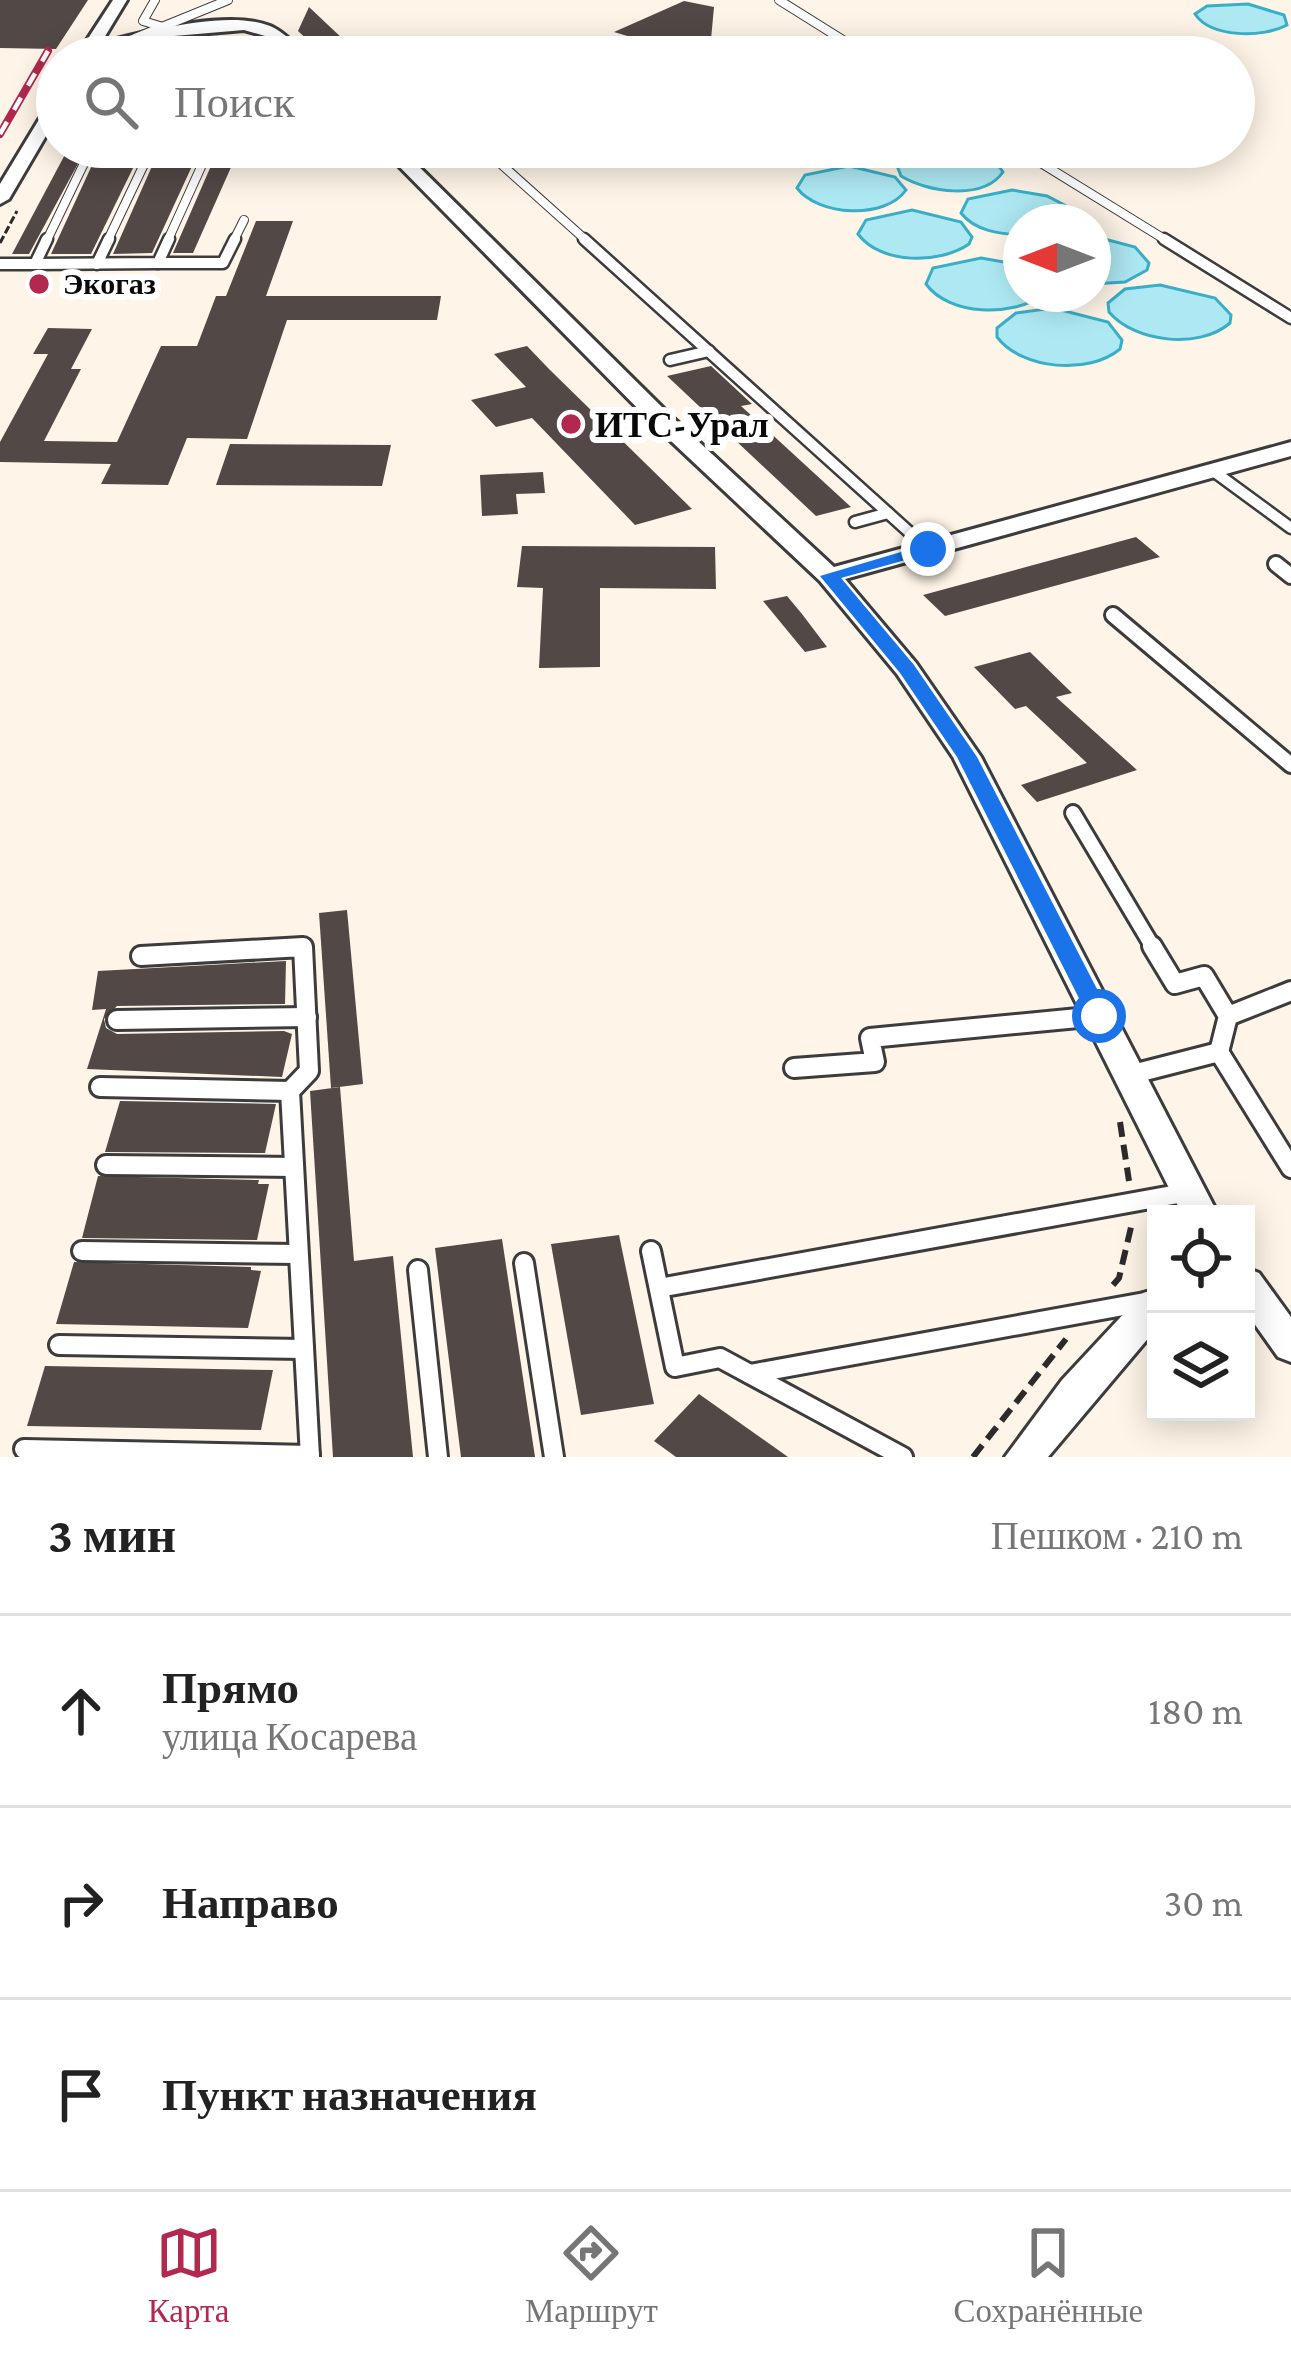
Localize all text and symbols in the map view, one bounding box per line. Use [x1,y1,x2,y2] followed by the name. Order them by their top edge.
[36,36,1255,168] search box
[78,69,144,135] icon: search
[174,77,295,127] text: Поиск
[1003,204,1111,312] north arrow
[63,267,156,300] place label: Экогаз
[26,271,52,297] marker: Экогаз
[595,405,769,445] place label: ИТС-Урал
[558,411,584,437] marker: ИТС-Урал
[901,522,955,576] route end
[1072,989,1126,1043] route start
[1147,1205,1255,1421] map controls
[1147,1205,1255,1313] button: locate
[1147,1313,1255,1421] button: layers
[48,1506,176,1563] text: 3 мин
[991,1514,1243,1557] text: Пешком · 210 m
[162,1663,299,1713] text: Прямо
[48,1678,114,1744] icon: ahead
[1148,1689,1243,1732] text: 180 m
[162,1715,417,1758] text: улица Косарева
[48,1870,114,1936] icon: right
[162,1878,339,1928] text: Направо
[1164,1881,1243,1924] text: 30 m
[48,2062,114,2128] icon: arrive
[162,2070,537,2120] text: Пункт назначения
[148,2220,230,2330] tab: Карта
[525,2220,658,2330] tab: Маршрут
[953,2220,1143,2330] tab: Сохранённые

